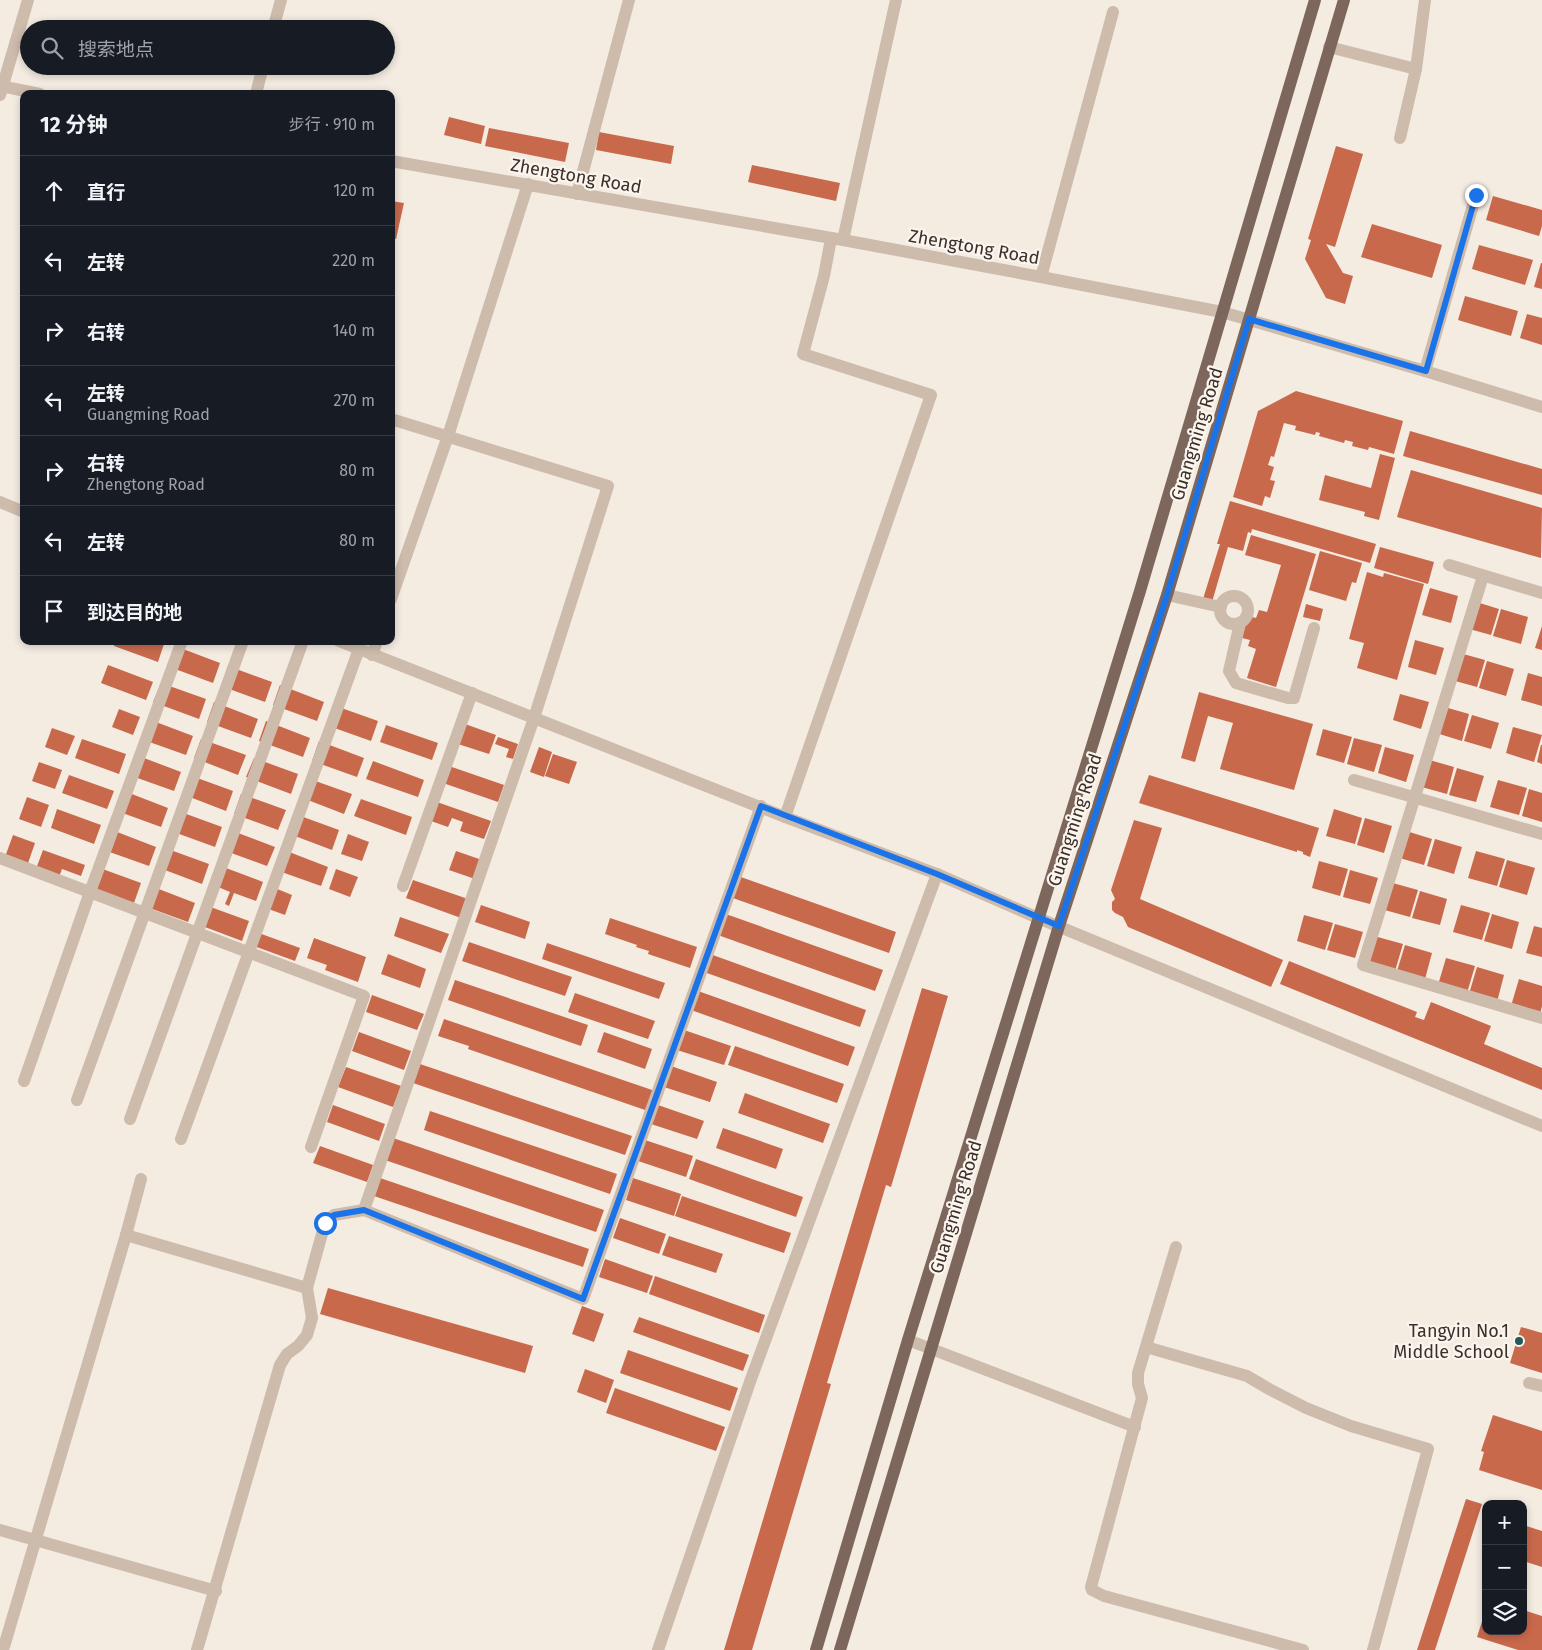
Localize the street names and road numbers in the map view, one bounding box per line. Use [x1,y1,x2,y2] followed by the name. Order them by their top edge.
[509,154,643,198] street label: Zhengtong Road
[907,225,1041,269] street label: Zhengtong Road
[1166,365,1228,503] street label: Guangming Road
[1043,751,1107,889] street label: Guangming Road
[925,1138,987,1276] street label: Guangming Road

